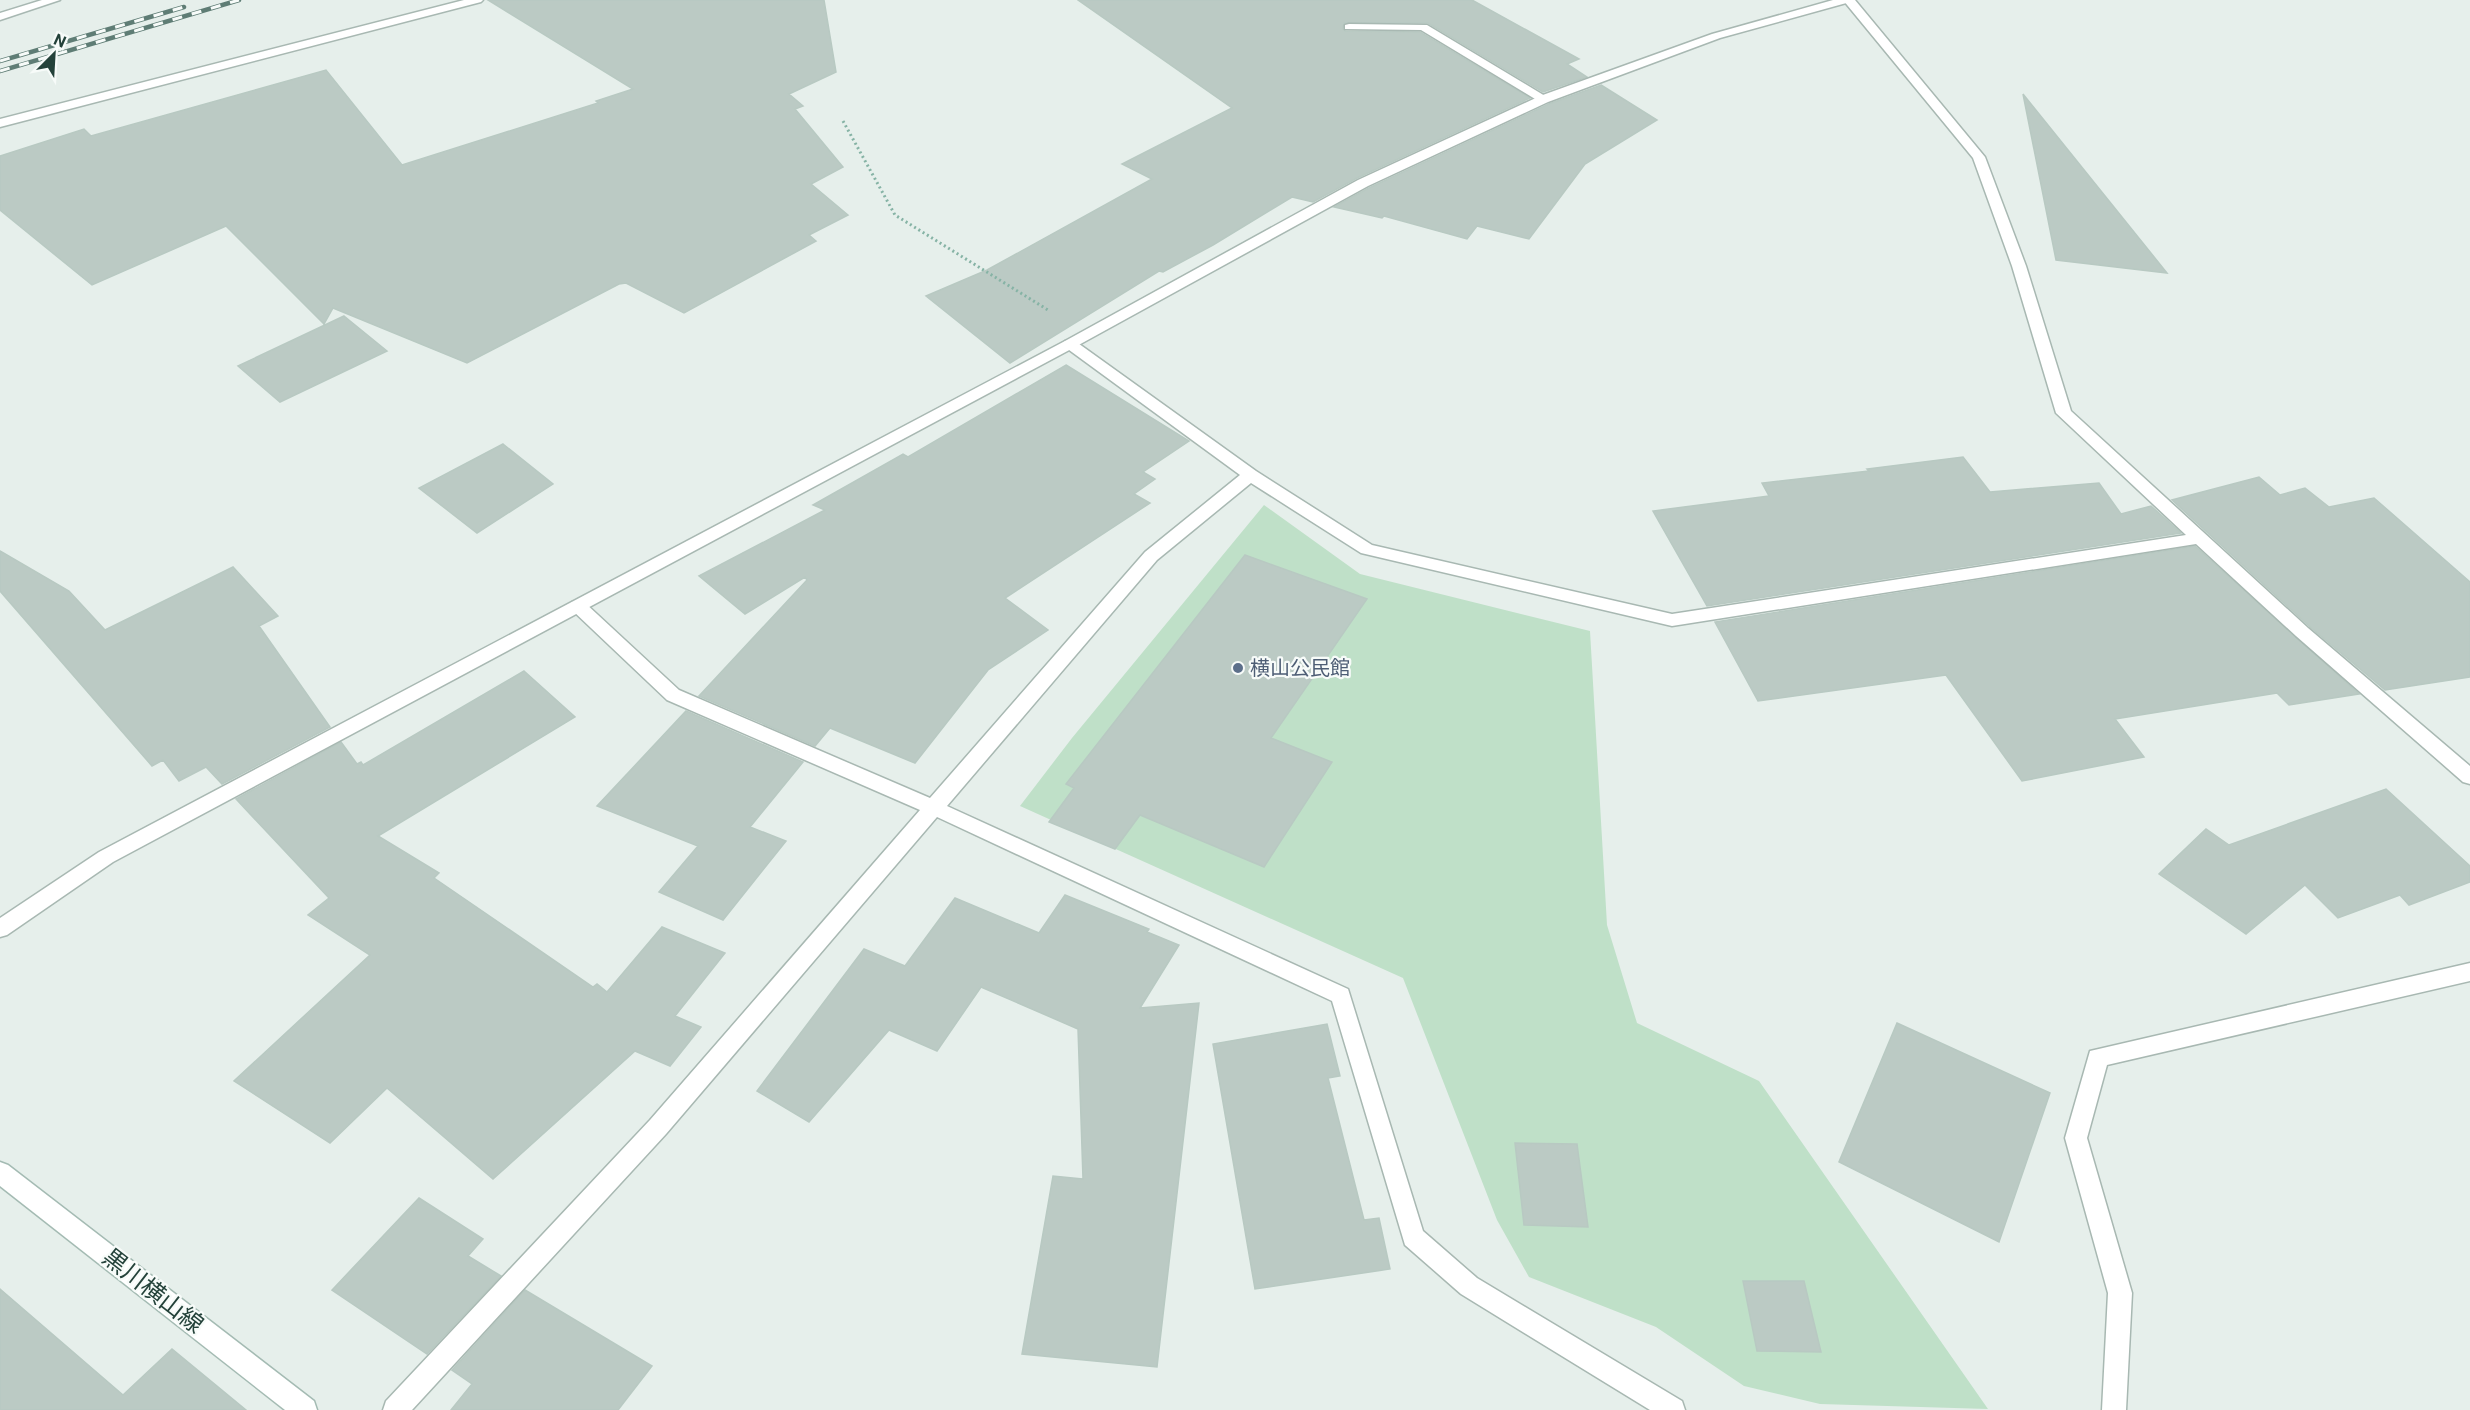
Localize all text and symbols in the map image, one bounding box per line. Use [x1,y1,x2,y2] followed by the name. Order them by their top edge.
[24,24,84,84] north arrow
[51,30,69,52] text: N
[1250,656,1350,680] place label: 横山公民館
[1231,661,1245,675] marker: 横山公民館
[97,1243,209,1339] street label: 黒川横山線

